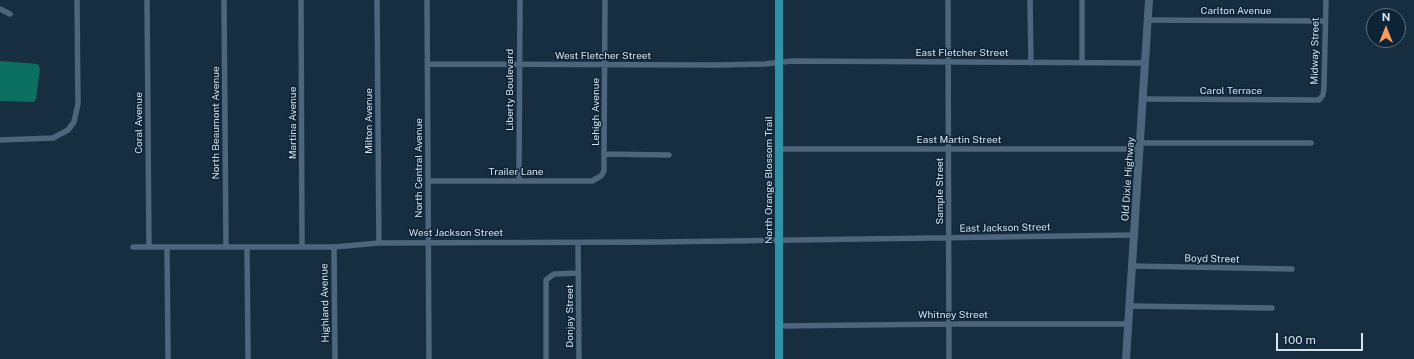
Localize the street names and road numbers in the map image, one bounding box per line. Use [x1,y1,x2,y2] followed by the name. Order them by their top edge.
[1201,5,1271,17] street label: Carlton Avenue
[1308,17,1322,85] street label: Midway Street
[915,47,1009,59] street label: East Fletcher Street
[504,49,516,131] street label: Liberty Boulevard
[555,50,651,62] street label: West Fletcher Street
[210,66,222,180] street label: North Beaumont Avenue
[590,78,602,146] street label: Lehigh Avenue
[1200,85,1262,97] street label: Carol Terrace
[287,87,299,159] street label: Martina Avenue
[363,88,375,154] street label: Milton Avenue
[133,92,145,154] street label: Coral Avenue
[763,116,775,244] street label: North Orange Blossom Trail
[413,118,425,218] street label: North Central Avenue
[917,134,1001,146] street label: East Martin Street
[1119,136,1137,222] street label: Old Dixie Highway
[934,158,946,224] street label: Sample Street
[489,166,543,178] street label: Trailer Lane
[959,221,1051,235] street label: East Jackson Street
[409,227,503,239] street label: West Jackson Street
[1184,253,1240,265] street label: Boyd Street
[318,263,332,343] street label: Highland Avenue
[564,284,576,348] street label: Donjay Street
[918,309,988,321] street label: Whitney Street

